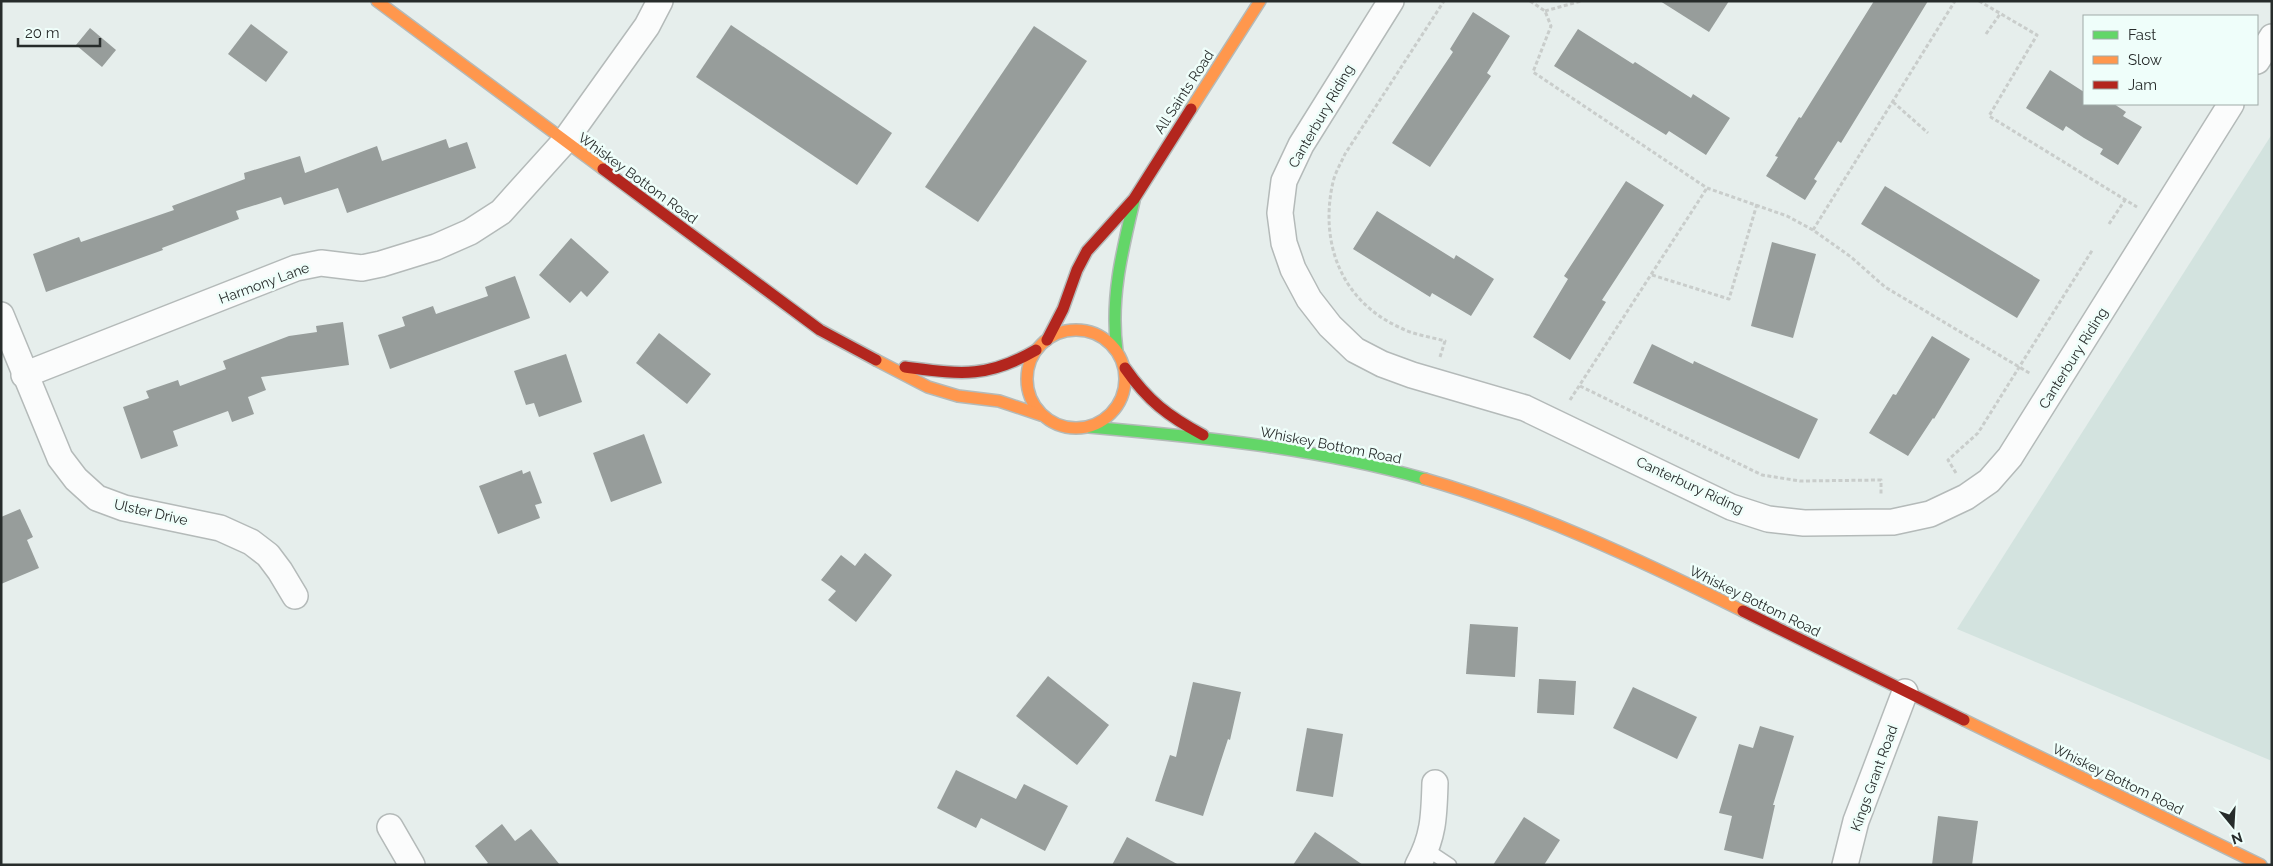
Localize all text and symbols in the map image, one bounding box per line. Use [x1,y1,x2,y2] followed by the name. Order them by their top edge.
[18,15,100,47] scale bar
[2083,15,2258,105] legend
[25,24,60,42] text: 20 m
[2128,26,2156,44] text: Fast
[1151,47,1217,137] street label: All Saints Road
[2128,51,2162,69] text: Slow
[1285,62,1357,170] street label: Canterbury Riding
[2128,76,2157,94] text: Jam
[575,129,701,227] street label: Whiskey Bottom Road
[217,259,311,307] street label: Harmony Lane
[2035,304,2111,412] street label: Canterbury Riding
[1259,423,1403,467] street label: Whiskey Bottom Road
[1634,453,1746,517] street label: Canterbury Riding
[112,496,190,528] street label: Ulster Drive
[1687,562,1823,640] street label: Whiskey Bottom Road
[1847,723,1901,833] street label: Kings Grant Road
[2050,740,2186,818] street label: Whiskey Bottom Road
[2208,801,2258,851] north arrow
[2229,829,2245,848] text: N

